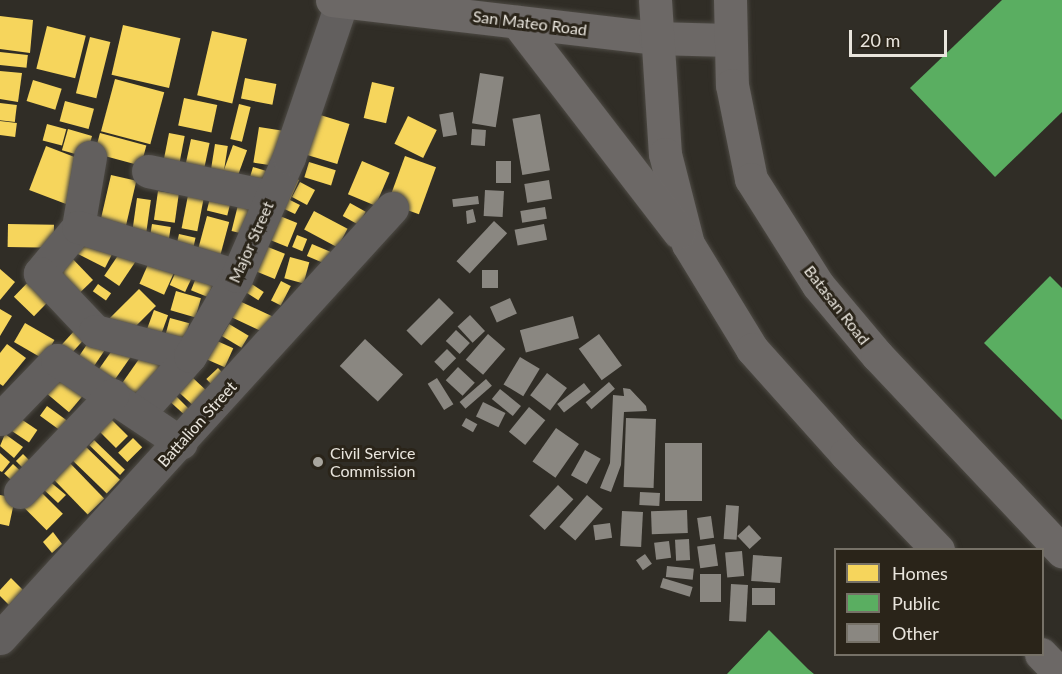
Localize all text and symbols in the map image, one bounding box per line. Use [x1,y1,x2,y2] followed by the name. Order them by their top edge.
[472,6,588,40] street label: San Mateo Road
[852,18,950,56] scale bar
[860,29,900,51] text: 20 m
[224,198,278,286] street label: Major Street
[800,262,874,348] street label: Batasan Road
[153,377,241,471] street label: Battalion Street
[330,443,415,481] place label: Civil Service Commission
[311,455,325,469] marker: Civil Service Commission
[834,548,1044,656] legend
[892,562,948,584] text: Homes
[892,592,940,614] text: Public
[892,622,939,644] text: Other

